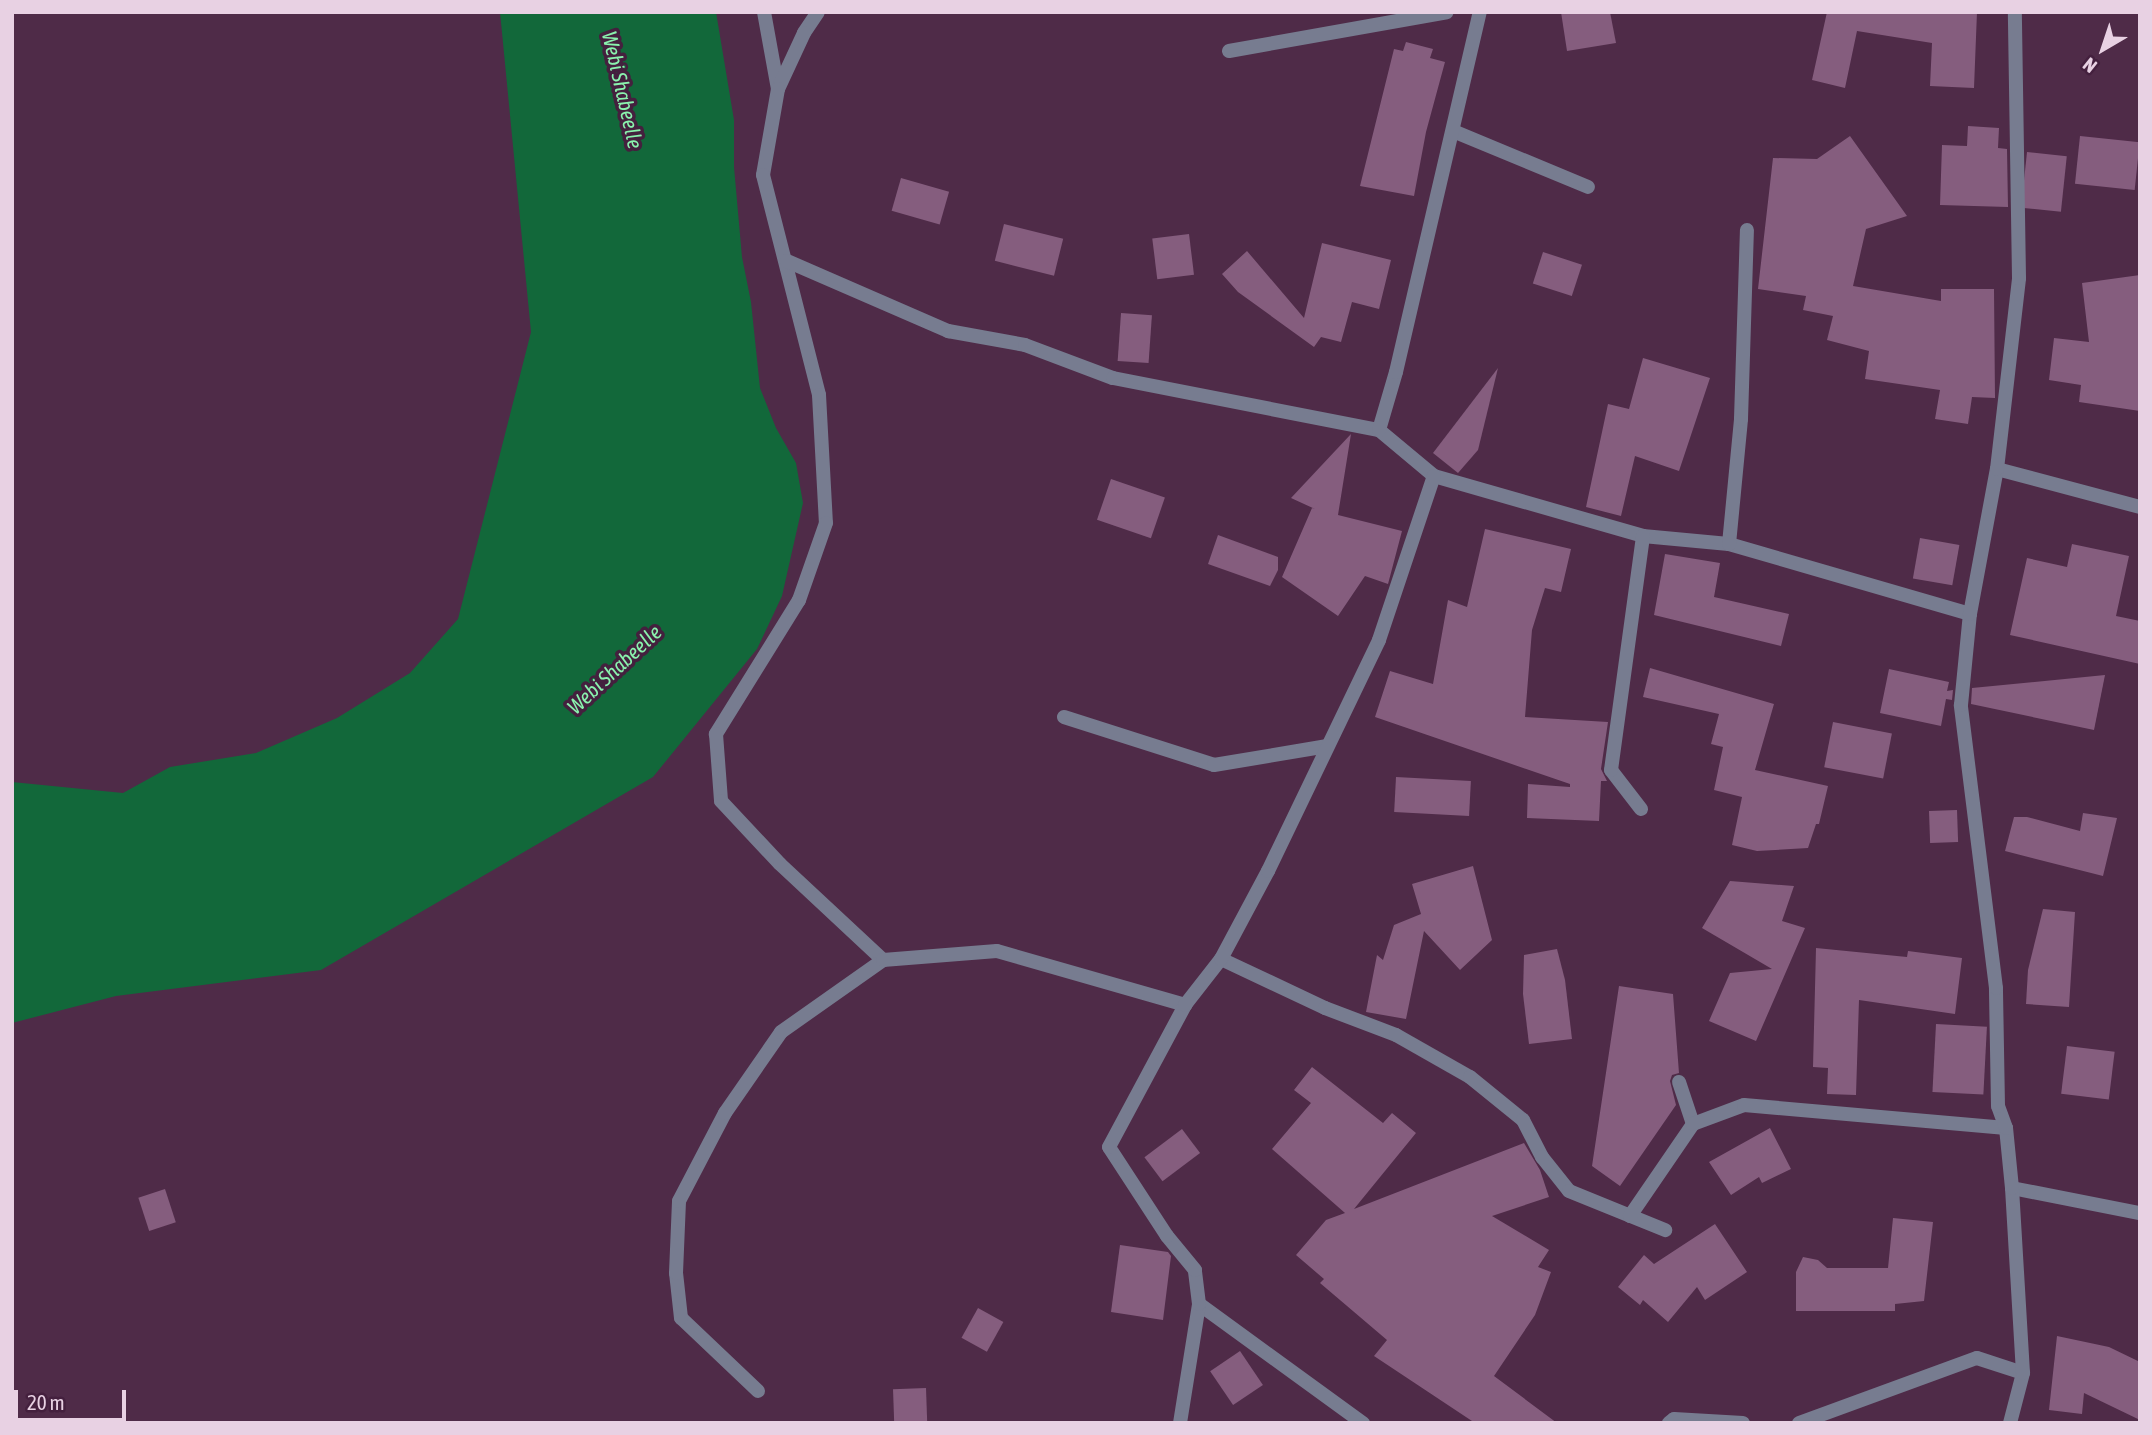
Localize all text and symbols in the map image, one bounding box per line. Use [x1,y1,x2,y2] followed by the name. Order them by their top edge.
[2068,14,2138,84] north arrow
[597,29,649,151] water label: Webi Shabeelle
[2079,53,2101,77] text: N
[562,619,666,719] water label: Webi Shabeelle
[18,1376,130,1420] scale bar
[27,1390,65,1414] text: 20 m

